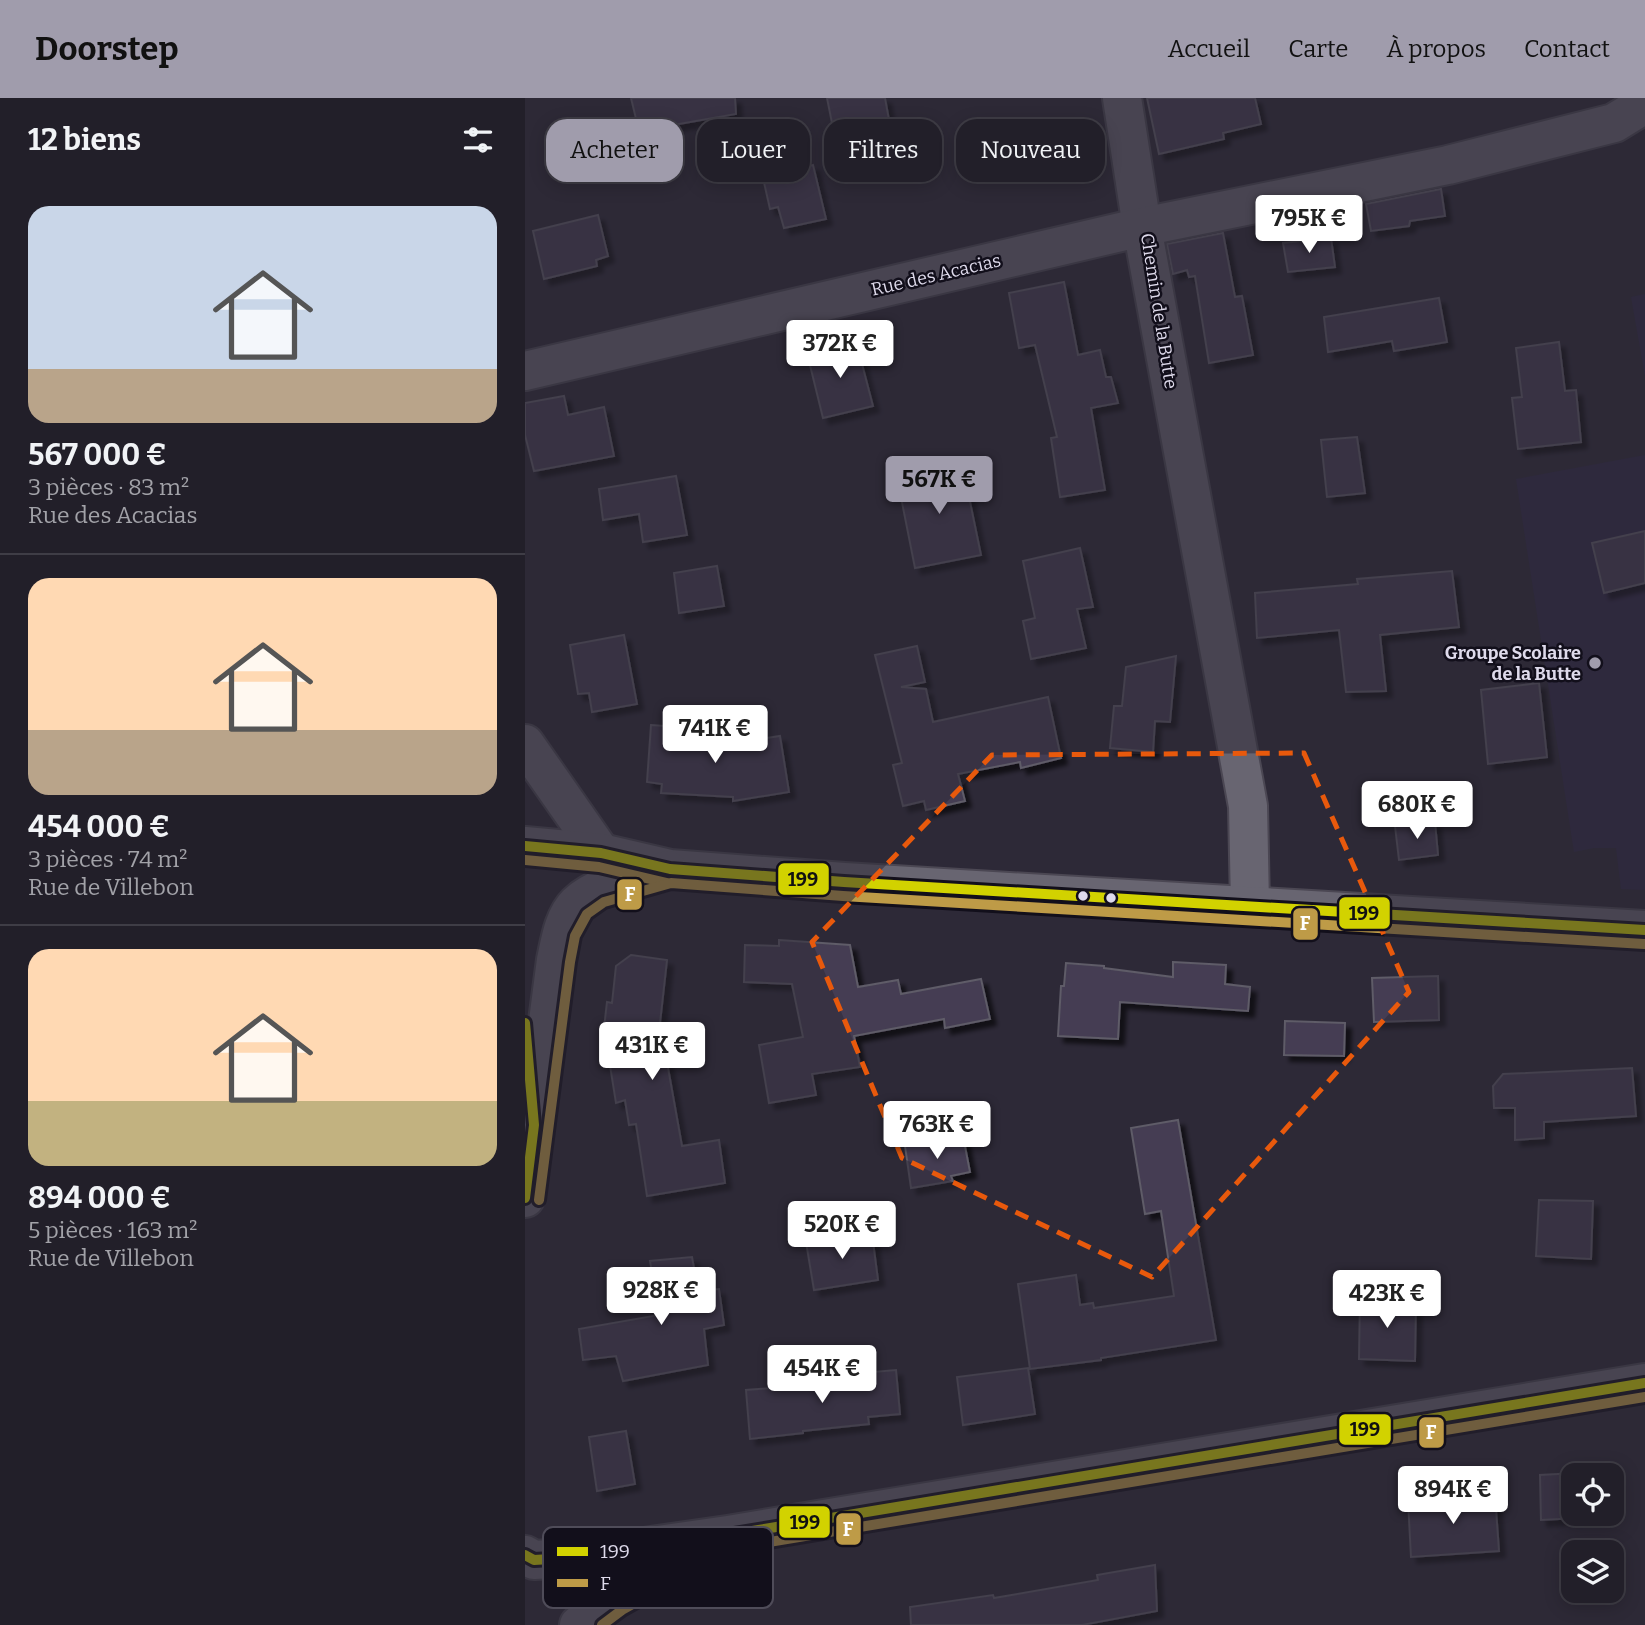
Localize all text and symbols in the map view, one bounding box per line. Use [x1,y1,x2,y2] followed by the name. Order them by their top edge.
[35,29,179,69] text: Doorstep
[1168,35,1250,63] text: Accueil
[1288,35,1348,63] text: Carte
[1386,35,1486,63] text: À propos
[1524,35,1610,63] text: Contact
[546,119,683,182] chip: Acheter
[697,119,810,182] chip: Louer
[824,119,942,182] chip: Filtres
[956,119,1105,182] chip: Nouveau
[459,121,497,159] icon: filters
[28,122,141,158] text: 12 biens
[1252,195,1366,255] pin: 795K €
[1272,204,1347,232] text: 795K €
[1136,232,1182,390] street label: Chemin de la Butte
[869,249,1003,301] street label: Rue des Acacias
[200,252,326,378] icon: home
[783,320,897,380] pin: 372K €
[802,329,878,357] text: 372K €
[28,437,167,473] text: 567 000 €
[882,456,996,516] pin: 567K €
[902,465,976,493] text: 567K €
[28,473,189,501] text: 3 pièces · 83 m²
[28,501,197,529] text: Rue des Acacias
[200,624,326,750] icon: home
[1445,642,1581,685] place label: Groupe Scolaire de la Butte
[1587,655,1603,671] marker: Groupe Scolaire de la Butte
[658,706,772,765] pin: 741K €
[679,714,751,742] text: 741K €
[1360,782,1474,841] pin: 680K €
[1378,790,1456,818] text: 680K €
[28,809,170,845] text: 454 000 €
[28,845,187,873] text: 3 pièces · 74 m²
[777,862,830,896] line badge: 199
[788,868,818,891] text: 199
[28,873,194,901] text: Rue de Villebon
[616,878,643,911] line badge: F
[625,883,636,906] text: F
[1076,889,1090,903] unlabelled marker
[1104,891,1118,905] unlabelled marker
[1338,896,1391,930] line badge: 199
[1349,902,1379,925] text: 199
[1292,907,1319,941] line badge: F
[1300,912,1311,935] text: F
[200,995,326,1121] icon: home
[595,1023,709,1082] pin: 431K €
[615,1031,689,1059] text: 431K €
[880,1102,994,1161] pin: 763K €
[900,1110,974,1138] text: 763K €
[28,1180,171,1216] text: 894 000 €
[785,1202,899,1261] pin: 520K €
[804,1210,880,1238] text: 520K €
[28,1216,197,1244] text: 5 pièces · 163 m²
[28,1244,194,1272] text: Rue de Villebon
[604,1268,718,1327] pin: 928K €
[1330,1270,1444,1330] pin: 423K €
[623,1276,699,1304] text: 928K €
[1349,1279,1425,1307] text: 423K €
[765,1346,879,1405] pin: 454K €
[783,1354,861,1382] text: 454K €
[1338,1413,1392,1446] line badge: 199
[1418,1416,1445,1449] line badge: F
[1350,1418,1380,1441] text: 199
[1426,1421,1437,1444] text: F
[1561,1463,1624,1603] map controls
[1561,1463,1624,1526] button: locate
[1396,1466,1510,1526] pin: 894K €
[1414,1475,1492,1503] text: 894K €
[778,1505,831,1539] line badge: 199
[790,1511,820,1534] text: 199
[835,1512,862,1546] line badge: F
[843,1518,854,1541] text: F
[543,1527,773,1608] legend
[600,1540,630,1563] text: 199
[1561,1540,1624,1603] button: layers
[600,1572,611,1595] text: F

